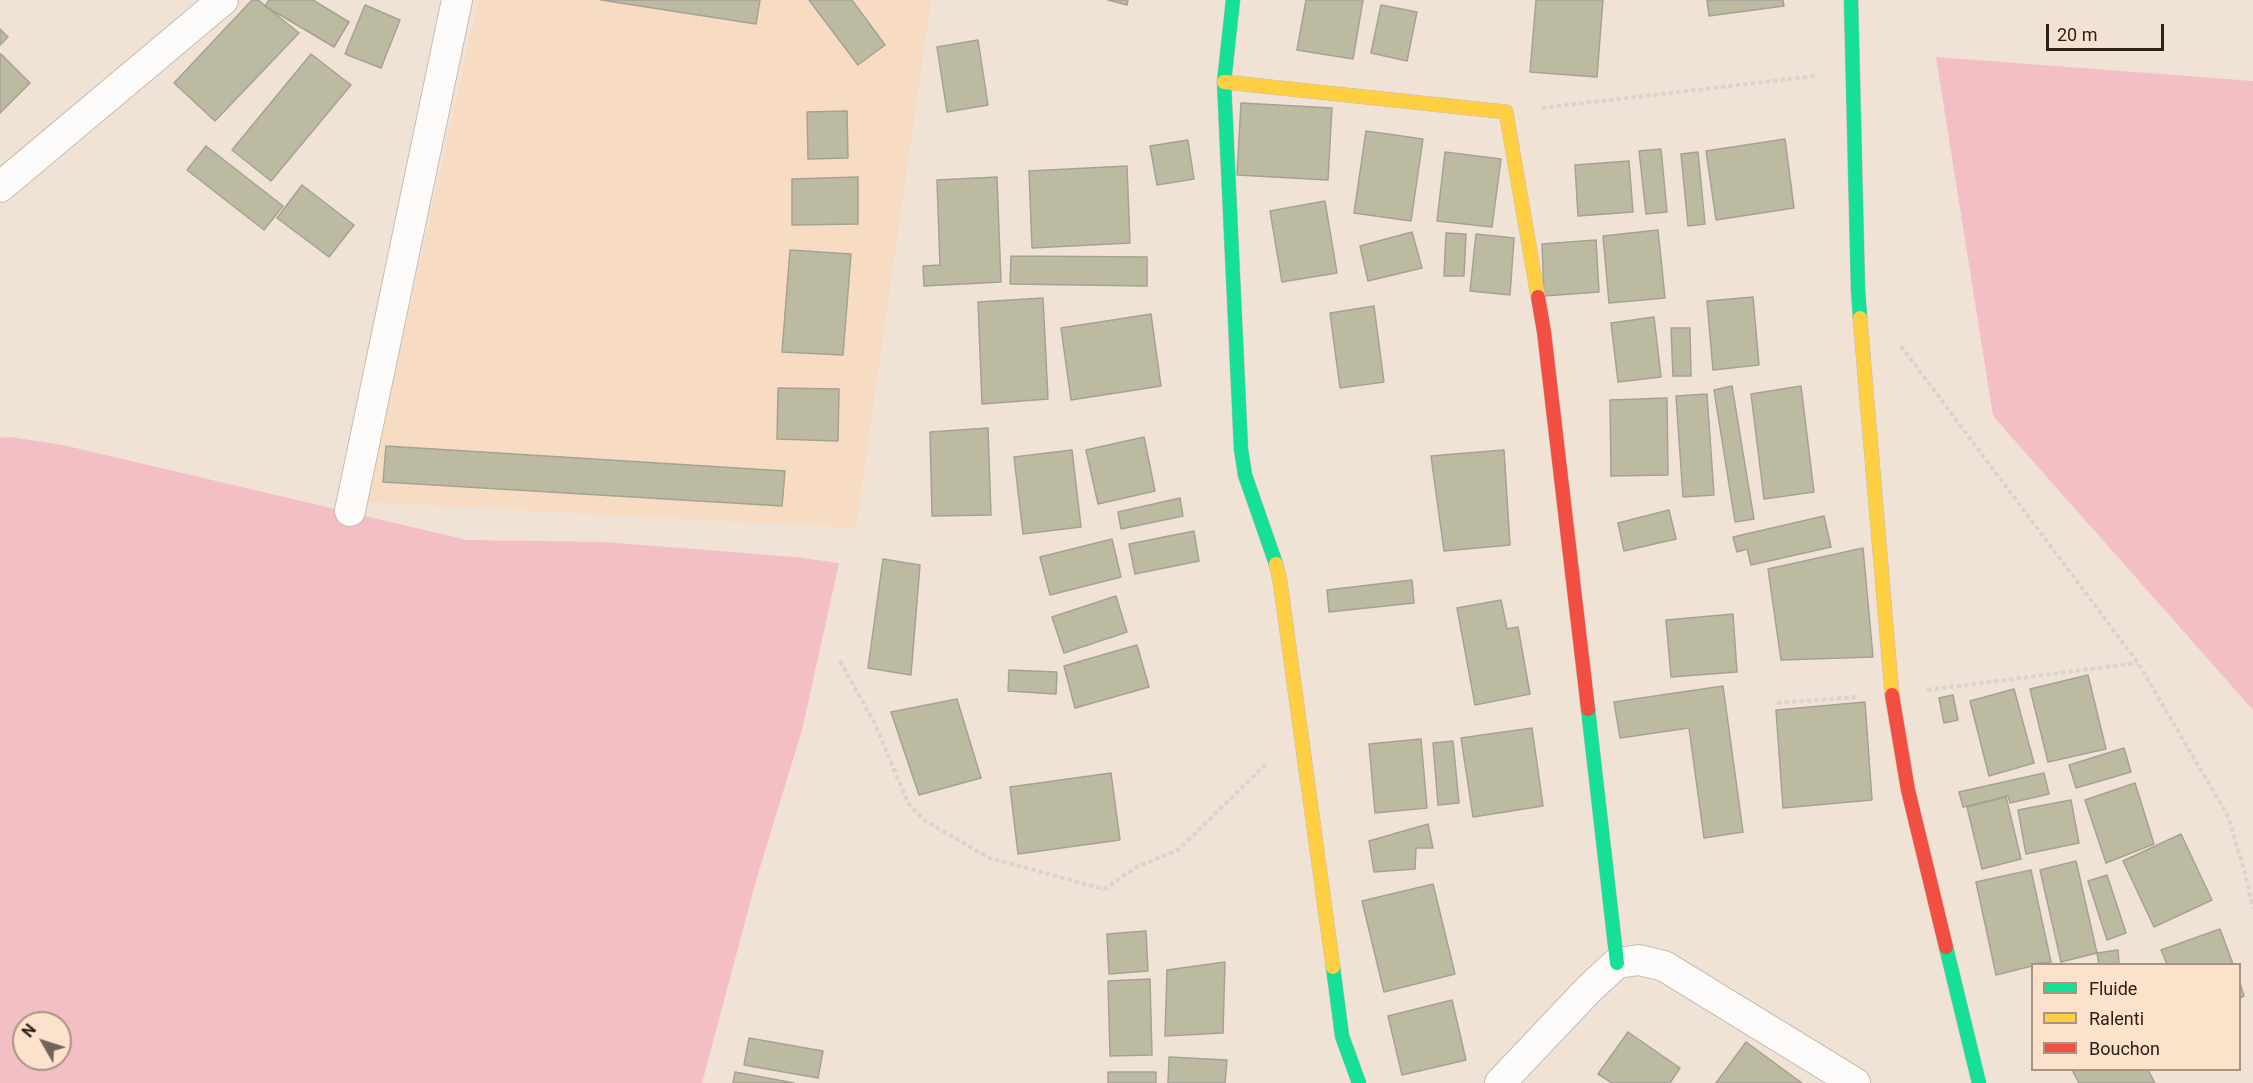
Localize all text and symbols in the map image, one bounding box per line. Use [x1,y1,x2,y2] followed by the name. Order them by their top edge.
[2049,12,2168,50] scale bar
[2057,24,2097,45] text: 20 m
[2031,963,2241,1071] legend
[2089,978,2137,999] text: Fluide
[2089,1008,2144,1029] text: Ralenti
[12,1011,72,1071] north arrow
[18,1020,40,1041] text: N
[2089,1038,2160,1059] text: Bouchon

